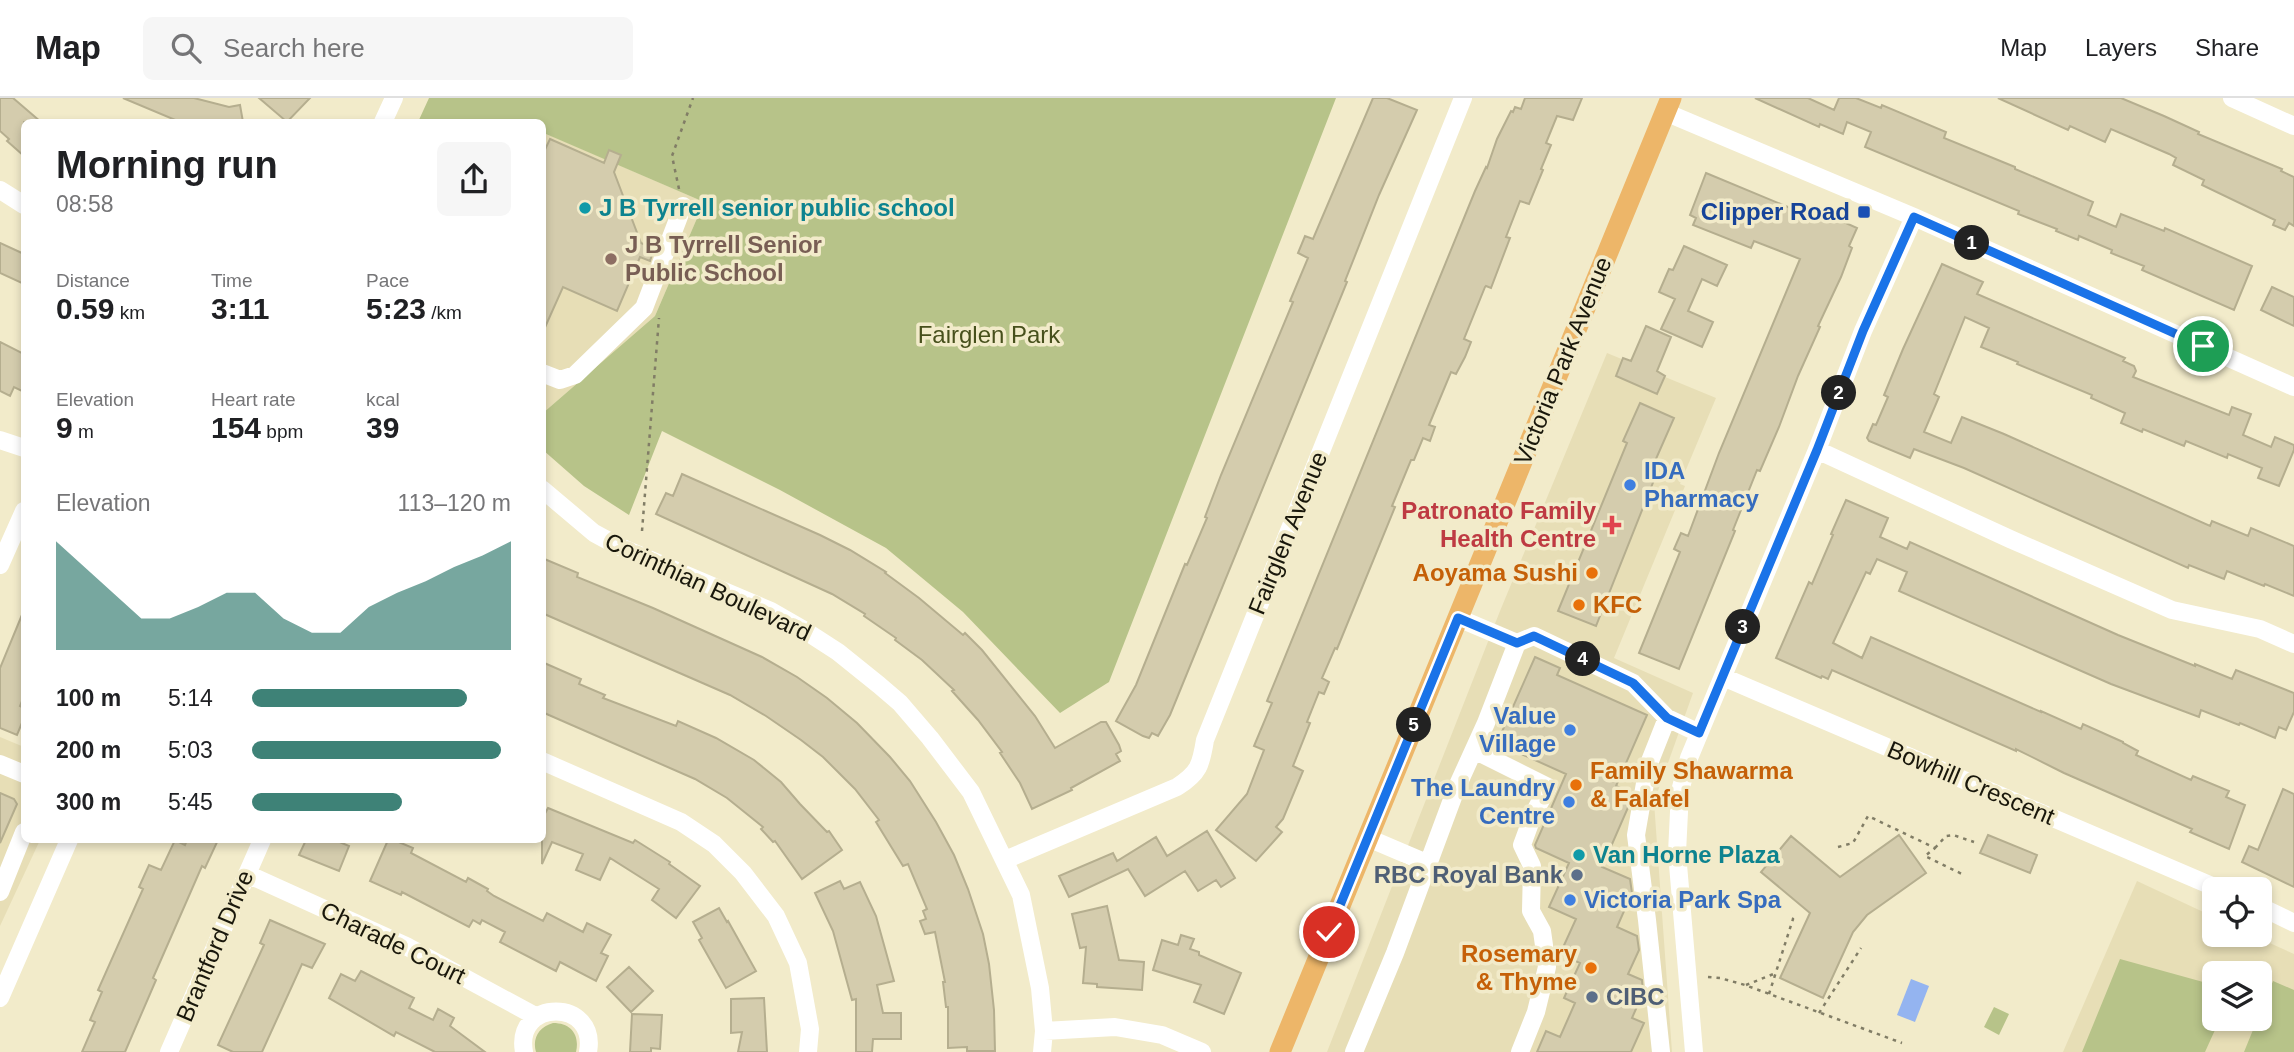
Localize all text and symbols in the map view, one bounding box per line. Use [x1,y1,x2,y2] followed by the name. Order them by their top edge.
[143,17,633,80] search box
[35,29,101,66] text: Map
[167,29,205,67] icon: search
[223,33,365,63] text: Search here
[2000,34,2047,61] text: Map
[2085,34,2157,61] text: Layers
[2195,34,2259,61] text: Share
[437,142,511,216] button: share
[56,144,278,186] text: Morning run
[56,191,114,217] text: 08:58
[599,194,955,221] place label: J B Tyrrell senior public school
[1701,198,1850,225] place label: Clipper Road
[577,200,593,216] marker: J B Tyrrell senior public school
[1856,204,1872,220] marker: Clipper Road
[1954,226,1990,260] pin: 1
[625,231,822,286] place label: J B Tyrrell Senior Public School
[1966,232,1977,253] text: 1
[603,251,619,267] marker: J B Tyrrell Senior Public School
[1508,253,1617,469] street label: Victoria Park Avenue
[56,270,130,291] text: Distance
[211,270,253,291] text: Time
[366,270,409,291] text: Pace
[56,292,114,325] text: 0.59
[211,292,269,325] text: 3:11
[366,292,426,325] text: 5:23
[114,302,145,323] text: km
[426,302,462,323] text: /km
[2173,316,2233,376] pin
[918,321,1061,348] park label: Fairglen Park
[2184,327,2222,365] icon: arrive
[1822,376,1856,410] pin: 2
[1833,382,1844,403] text: 2
[56,389,134,410] text: Elevation
[211,389,295,410] text: Heart rate
[366,389,400,410] text: kcal
[56,411,73,444] text: 9
[211,411,261,444] text: 154
[366,411,399,444] text: 39
[73,421,94,442] text: m
[261,421,303,442] text: bpm
[1243,448,1332,618] street label: Fairglen Avenue
[1644,457,1759,512] place label: IDA Pharmacy
[1622,477,1638,493] marker: IDA Pharmacy
[56,490,151,516] text: Elevation
[398,490,511,516] text: 113–120 m
[1401,497,1597,552] place label: Patronato Family Health Centre
[1602,515,1622,535] marker: Patronato Family Health Centre
[601,527,815,646] street label: Corinthian Boulevard
[1413,559,1578,586] place label: Aoyama Sushi
[1584,565,1600,581] marker: Aoyama Sushi
[1593,591,1642,618] place label: KFC
[1571,597,1587,613] marker: KFC
[1726,610,1760,644] pin: 3
[1737,616,1748,637] text: 3
[1566,642,1600,676] pin: 4
[1577,648,1588,669] text: 4
[56,685,121,711] text: 100 m
[168,685,213,711] text: 5:14
[1479,702,1556,757] place label: Value Village
[1396,708,1432,742] pin: 5
[1408,714,1419,735] text: 5
[1562,722,1578,738] marker: Value Village
[1884,735,2059,830] street label: Bowhill Crescent
[56,737,121,763] text: 200 m
[168,737,213,763] text: 5:03
[1590,757,1793,812] place label: Family Shawarma & Falafel
[1411,774,1556,829] place label: The Laundry Centre
[1568,777,1584,793] marker: Family Shawarma & Falafel
[56,789,121,815] text: 300 m
[168,789,213,815] text: 5:45
[1561,794,1577,810] marker: The Laundry Centre
[1593,841,1780,868] place label: Van Horne Plaza
[1571,847,1587,863] marker: Van Horne Plaza
[1374,861,1564,888] place label: RBC Royal Bank
[171,866,258,1025] street label: Brantford Drive
[1569,867,1585,883] marker: RBC Royal Bank
[2202,877,2272,1031] map controls
[2202,877,2272,947] button: locate
[1584,886,1782,913] place label: Victoria Park Spa
[1562,892,1578,908] marker: Victoria Park Spa
[317,896,470,989] street label: Charade Court
[1299,902,1359,962] pin
[1310,913,1348,951] icon: check
[1461,940,1578,995] place label: Rosemary & Thyme
[1583,960,1599,976] marker: Rosemary & Thyme
[2202,961,2272,1031] button: layers
[1606,983,1665,1010] place label: CIBC
[1584,989,1600,1005] marker: CIBC

